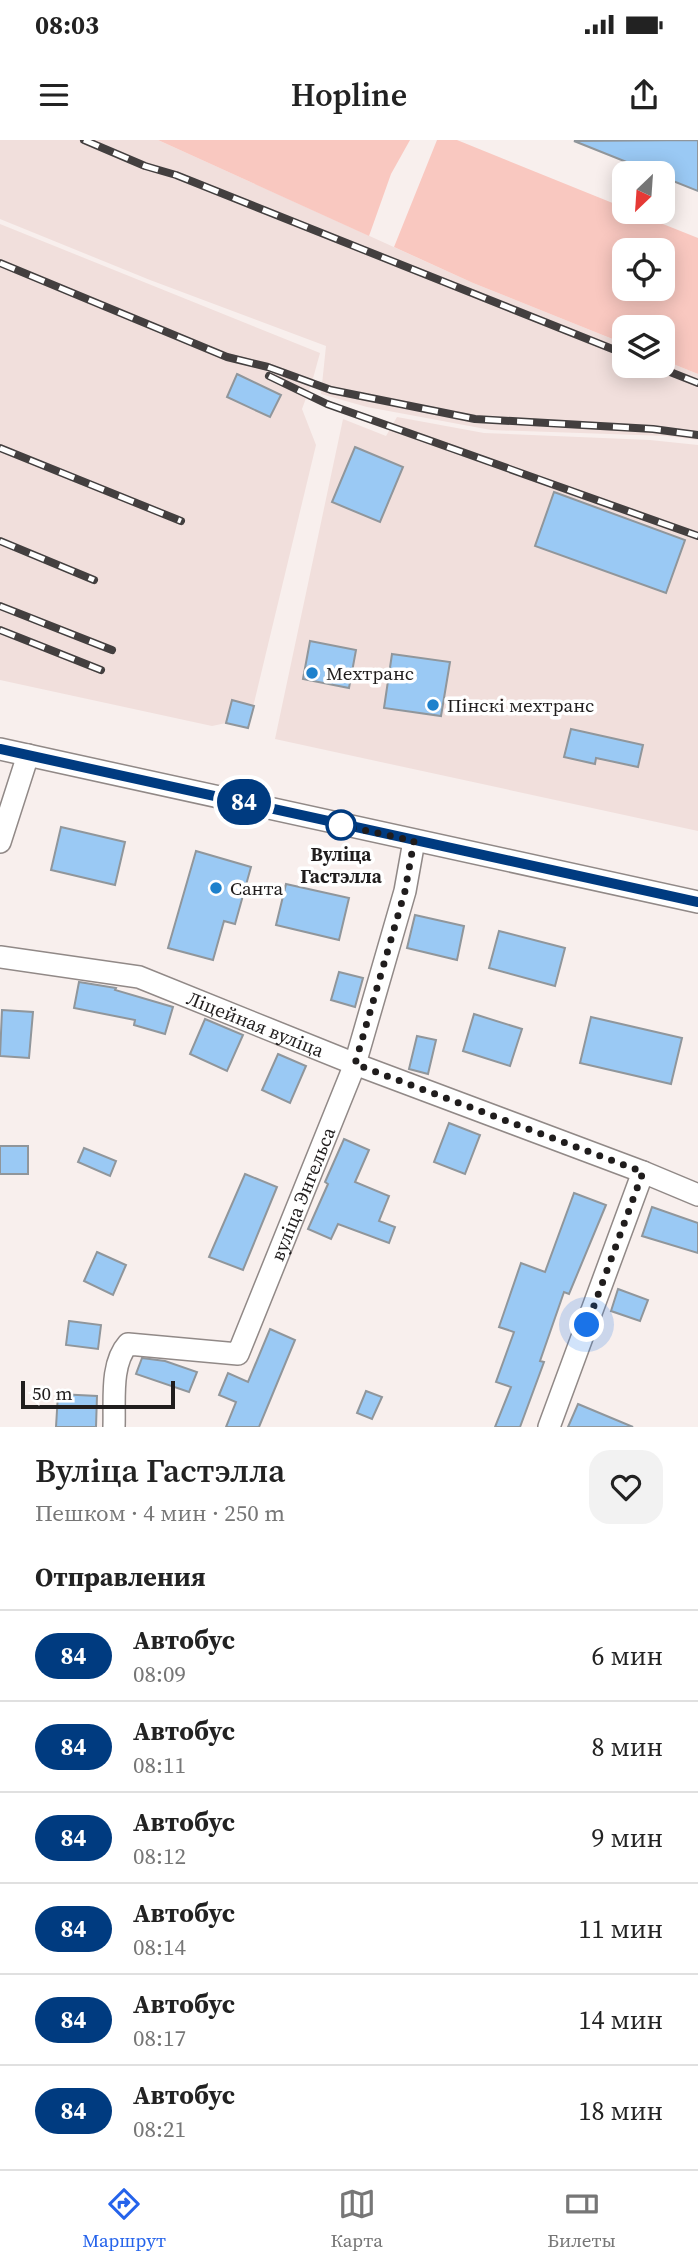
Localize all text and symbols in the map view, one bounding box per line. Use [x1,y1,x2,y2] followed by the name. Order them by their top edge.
[35,7,99,43] text: 08:03
[291,73,407,117] text: Hopline
[35,76,73,114] icon: menu
[625,76,663,114] icon: share
[612,161,676,224] north arrow
[612,161,675,378] map controls
[612,238,675,301] button: locate
[612,315,675,378] button: layers
[326,660,414,686] place label: Мехтранс
[304,665,320,681] marker: Мехтранс
[447,692,594,718] place label: Пінскі мехтранс
[425,697,441,713] marker: Пінскі мехтранс
[212,779,276,825] line badge: 84
[231,785,257,818] text: 84
[326,810,356,840] marker: Вуліца Гастэлла
[300,841,383,889] place label: Вуліца Гастэлла
[230,875,283,901] place label: Санта
[208,880,224,896] marker: Санта
[183,985,328,1063] street label: Ліцейная вуліца
[264,1123,341,1265] street label: вуліца Энгельса
[569,1307,604,1342] your location
[21,1378,175,1410] scale bar
[32,1380,73,1406] text: 50 m
[35,1448,286,1493] text: Вуліца Гастэлла
[589,1450,663,1524] button: heart
[35,1497,285,1529] text: Пешком · 4 мин · 250 m
[35,1559,206,1595] text: Отправления
[133,1622,235,1658] text: Автобус
[591,1638,663,1674] text: 6 мин
[60,1639,87,1672] text: 84
[133,1658,186,1690] text: 08:09
[133,1713,235,1749] text: Автобус
[591,1729,663,1765] text: 8 мин
[60,1730,87,1763] text: 84
[133,1749,186,1781] text: 08:11
[133,1804,235,1840] text: Автобус
[591,1820,663,1856] text: 9 мин
[60,1821,87,1854] text: 84
[133,1840,186,1872] text: 08:12
[133,1895,235,1931] text: Автобус
[578,1911,663,1947] text: 11 мин
[60,1912,87,1945] text: 84
[133,1931,186,1963] text: 08:14
[133,1986,235,2022] text: Автобус
[578,2002,663,2038] text: 14 мин
[60,2003,87,2036] text: 84
[133,2022,186,2054] text: 08:17
[133,2077,235,2113] text: Автобус
[578,2093,663,2129] text: 18 мин
[60,2094,87,2127] text: 84
[133,2113,186,2145] text: 08:21
[82,2185,166,2253] tab: Маршрут
[330,2185,383,2253] tab: Карта
[547,2185,616,2253] tab: Билеты

